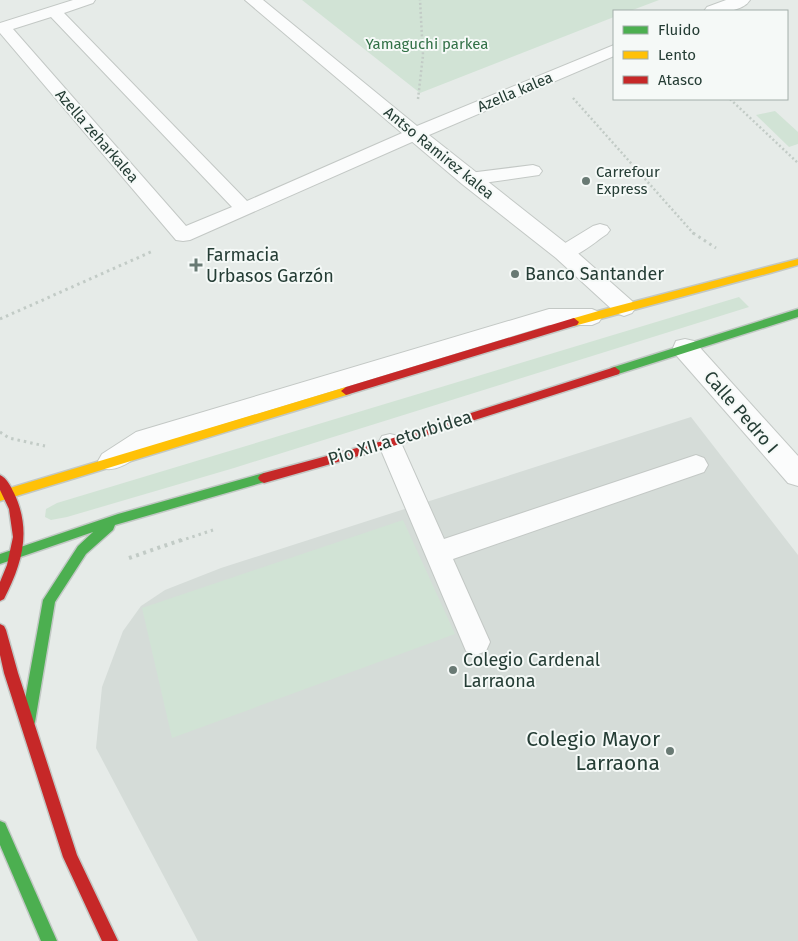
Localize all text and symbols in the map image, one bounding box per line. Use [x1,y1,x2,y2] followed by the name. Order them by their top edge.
[613,10,788,100] legend
[658,21,700,39] text: Fluido
[365,35,489,53] park label: Yamaguchi parkea
[658,46,696,64] text: Lento
[475,68,555,116] street label: Azella kalea
[658,71,703,89] text: Atasco
[52,86,142,186] street label: Azella zeharkalea
[380,103,498,203] street label: Antso Ramirez kalea
[596,163,660,198] place label: Carrefour Express
[580,175,592,187] marker: Carrefour Express
[206,244,334,287] place label: Farmacia Urbasos Garzón
[190,259,202,271] marker: Farmacia Urbasos Garzón
[525,263,664,285] place label: Banco Santander
[509,268,521,280] marker: Banco Santander
[699,366,783,458] street label: Calle Pedro I
[325,406,475,470] street label: Pio XII.a etorbidea
[463,649,600,692] place label: Colegio Cardenal Larraona
[447,664,459,676] marker: Colegio Cardenal Larraona
[526,726,660,776] place label: Colegio Mayor Larraona
[664,745,676,757] marker: Colegio Mayor Larraona

